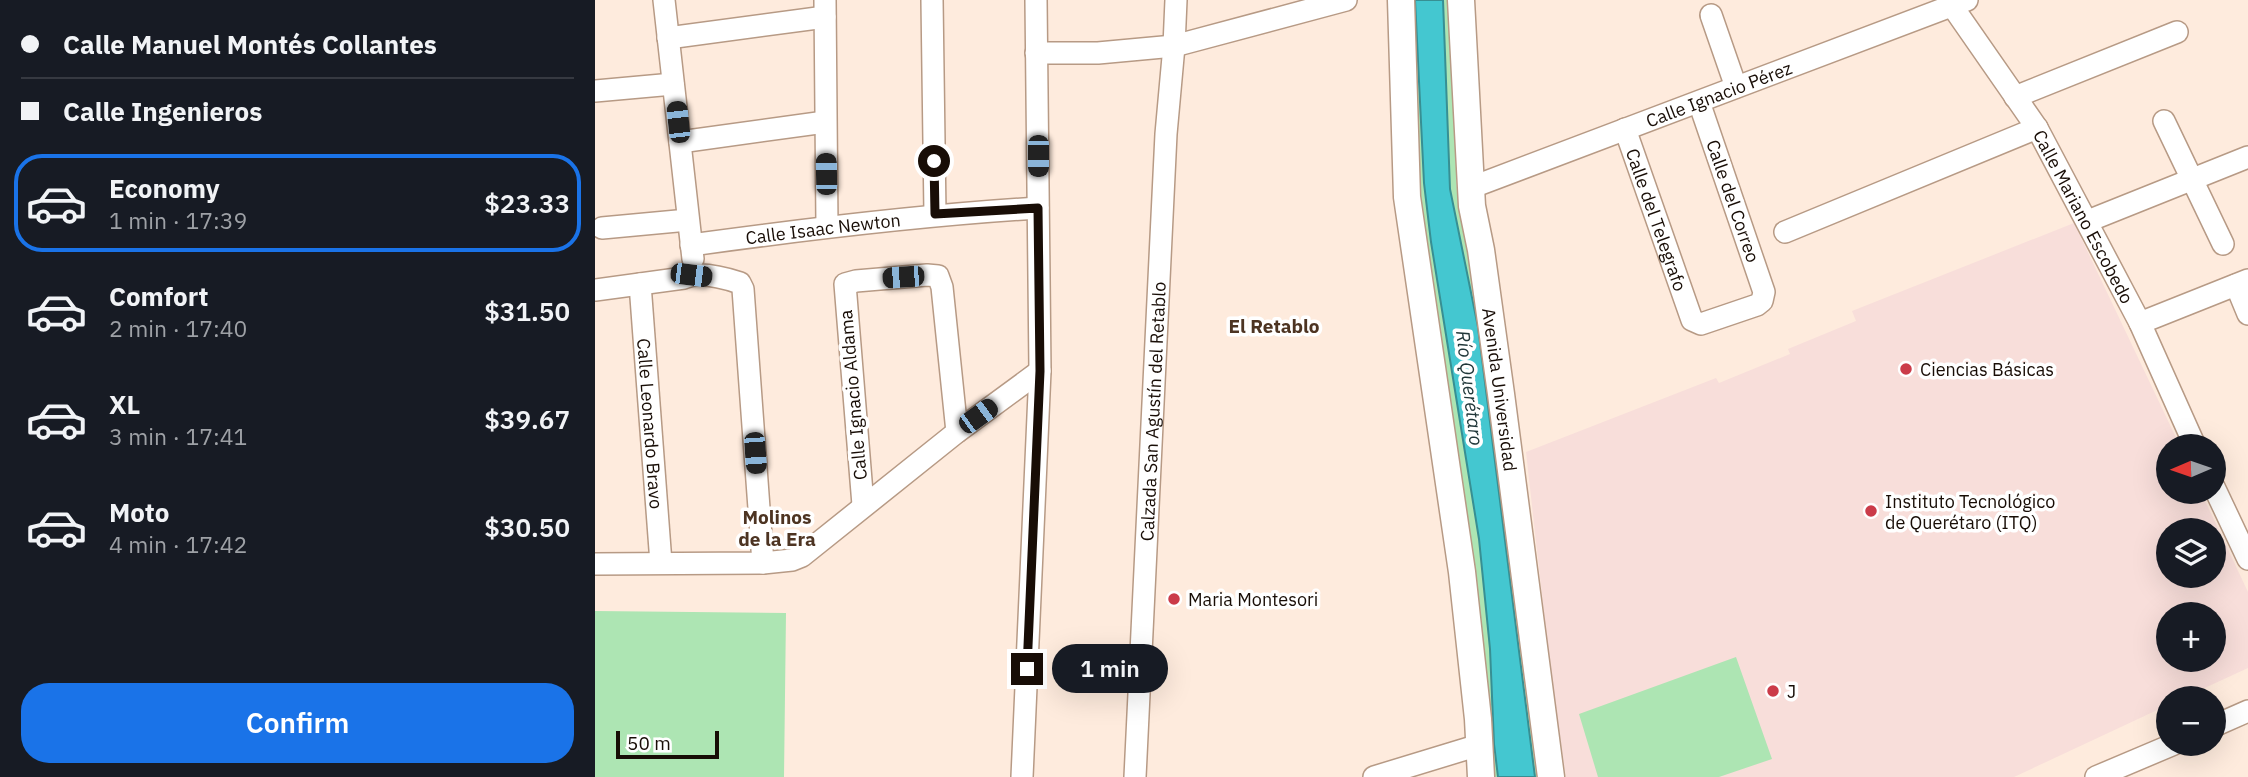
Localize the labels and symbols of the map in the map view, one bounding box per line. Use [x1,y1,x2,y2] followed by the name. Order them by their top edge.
[1643,56,1795,132] street label: Calle Ignacio Pérez
[666,100,691,144] car
[2028,126,2139,307] street label: Calle Mariano Escobedo
[1028,135,1049,177] car
[1701,137,1765,265] street label: Calle del Correo
[918,145,950,177] route start
[1621,145,1692,294] street label: Calle del Telegrafo
[816,153,837,195] car
[744,208,902,249] street label: Calle Isaac Newton
[669,262,714,288] car
[882,265,925,289] car
[1135,281,1170,542] street label: Calzada San Agustín del Retablo
[1478,306,1522,473] street label: Avenida Universidad
[834,309,872,481] street label: Calle Ignacio Aldama
[1228,314,1320,338] district label: El Retablo
[1451,329,1489,447] water label: Río Querétaro
[633,337,668,510] street label: Calle Leonardo Bravo
[1920,358,2054,381] place label: Ciencias Básicas
[1898,361,1914,377] marker: Ciencias Básicas
[955,395,1002,437] car
[744,431,767,475] car
[2156,434,2226,504] north arrow
[1885,490,2055,534] place label: Instituto Tecnológico de Querétaro (ITQ)
[1863,503,1879,519] marker: Instituto Tecnológico de Querétaro (ITQ)
[738,505,816,551] district label: Molinos de la Era
[1188,588,1318,611] place label: Maria Montesori
[1166,591,1182,607] marker: Maria Montesori
[1052,644,1167,694] callout: 1 min
[1011,653,1043,685] route end
[1787,680,1796,703] place label: J
[1765,683,1781,699] marker: J
[616,728,719,760] scale bar

